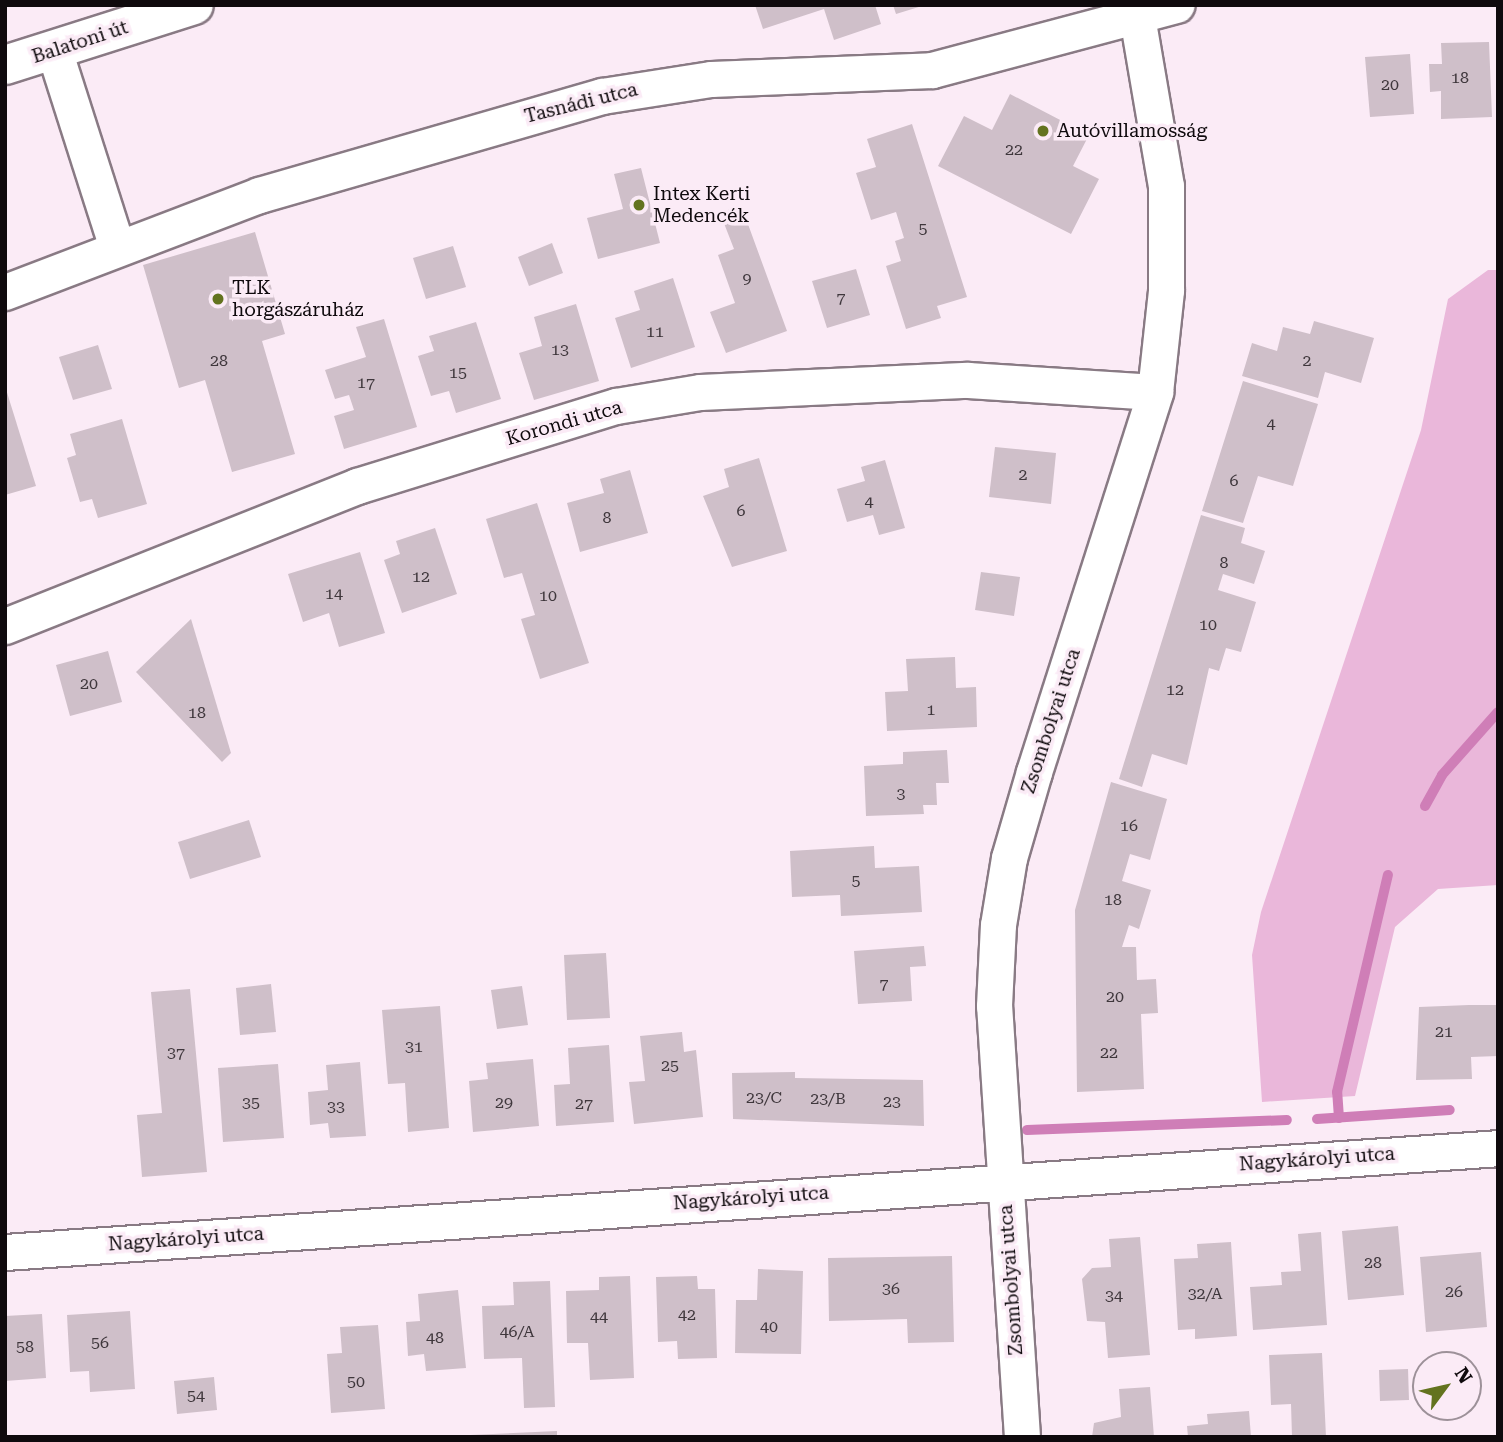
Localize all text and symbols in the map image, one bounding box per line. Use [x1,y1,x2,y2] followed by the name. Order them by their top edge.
[29,16,131,68] street label: Balatoni út
[1451,68,1469,88] house number: 18
[1381,75,1399,95] house number: 20
[522,78,640,128] street label: Tasnádi utca
[1057,120,1207,142] place label: Autóvillamosság
[1035,123,1051,139] marker: Autóvillamosság
[1005,140,1023,160] house number: 22
[653,183,750,227] place label: Intex Kerti Medencék
[631,197,647,213] marker: Intex Kerti Medencék
[919,219,927,239] house number: 5
[743,269,751,289] house number: 9
[232,277,363,321] place label: TLK horgászáruház
[837,288,845,308] house number: 7
[210,291,226,307] marker: TLK horgászáruház
[646,322,664,342] house number: 11
[551,340,569,360] house number: 13
[210,351,228,371] house number: 28
[1303,351,1311,371] house number: 2
[449,363,467,383] house number: 15
[357,373,375,393] house number: 17
[503,396,625,450] street label: Korondi utca
[1267,414,1275,434] house number: 4
[1019,465,1027,485] house number: 2
[1230,471,1238,491] house number: 6
[865,492,873,512] house number: 4
[737,501,745,521] house number: 6
[603,508,611,528] house number: 8
[1220,553,1228,573] house number: 8
[412,567,430,587] house number: 12
[325,584,343,604] house number: 14
[539,586,557,606] house number: 10
[1199,615,1217,635] house number: 10
[1017,646,1085,796] street label: Zsombolyai utca
[80,674,98,694] house number: 20
[1166,680,1184,700] house number: 12
[927,700,935,720] house number: 1
[188,703,206,723] house number: 18
[897,784,905,804] house number: 3
[1120,816,1138,836] house number: 16
[852,871,860,891] house number: 5
[1104,890,1122,910] house number: 18
[880,974,888,994] house number: 7
[1106,987,1124,1007] house number: 20
[1435,1022,1453,1042] house number: 21
[405,1037,423,1057] house number: 31
[167,1043,185,1063] house number: 37
[1100,1043,1118,1063] house number: 22
[661,1056,679,1076] house number: 25
[746,1088,782,1108] house number: 23/C
[810,1089,846,1109] house number: 23/B
[883,1092,901,1112] house number: 23
[242,1093,260,1113] house number: 35
[495,1093,513,1113] house number: 29
[575,1094,593,1114] house number: 27
[327,1097,345,1117] house number: 33
[1238,1142,1396,1176] street label: Nagykárolyi utca
[672,1181,830,1215] street label: Nagykárolyi utca
[994,1204,1028,1356] street label: Zsombolyai utca
[107,1222,265,1256] street label: Nagykárolyi utca
[1364,1253,1382,1273] house number: 28
[882,1279,900,1299] house number: 36
[1445,1282,1463,1302] house number: 26
[1188,1284,1222,1304] house number: 32/A
[1105,1286,1123,1306] house number: 34
[678,1305,696,1325] house number: 42
[590,1307,608,1327] house number: 44
[760,1317,778,1337] house number: 40
[500,1322,534,1342] house number: 46/A
[426,1328,444,1348] house number: 48
[91,1333,109,1353] house number: 56
[16,1337,34,1357] house number: 58
[1412,1351,1482,1421] north arrow
[1450,1363,1477,1388] text: N
[347,1372,365,1392] house number: 50
[187,1386,205,1406] house number: 54

